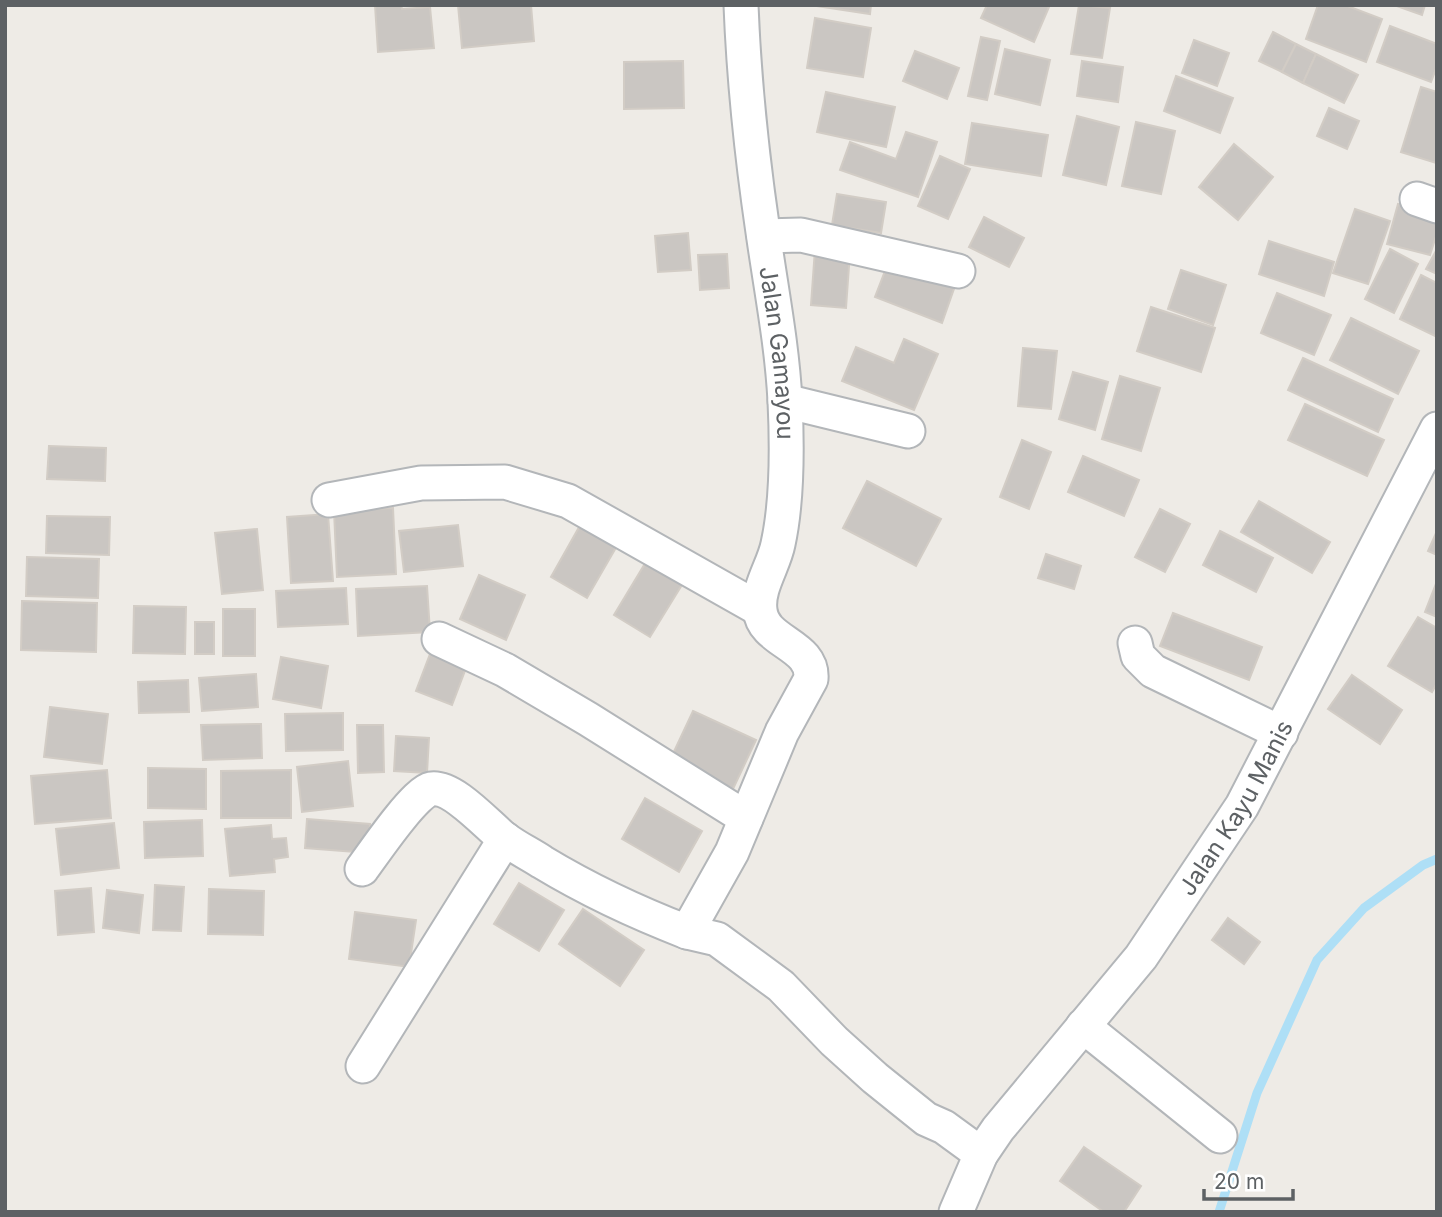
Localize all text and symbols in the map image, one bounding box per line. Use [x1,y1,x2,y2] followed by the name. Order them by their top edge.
[754,264,801,440] street label: Jalan Gamayou
[1172,715,1298,901] street label: Jalan Kayu Manis
[1204,1158,1293,1202] scale bar
[1214,1169,1264,1194] text: 20 m

